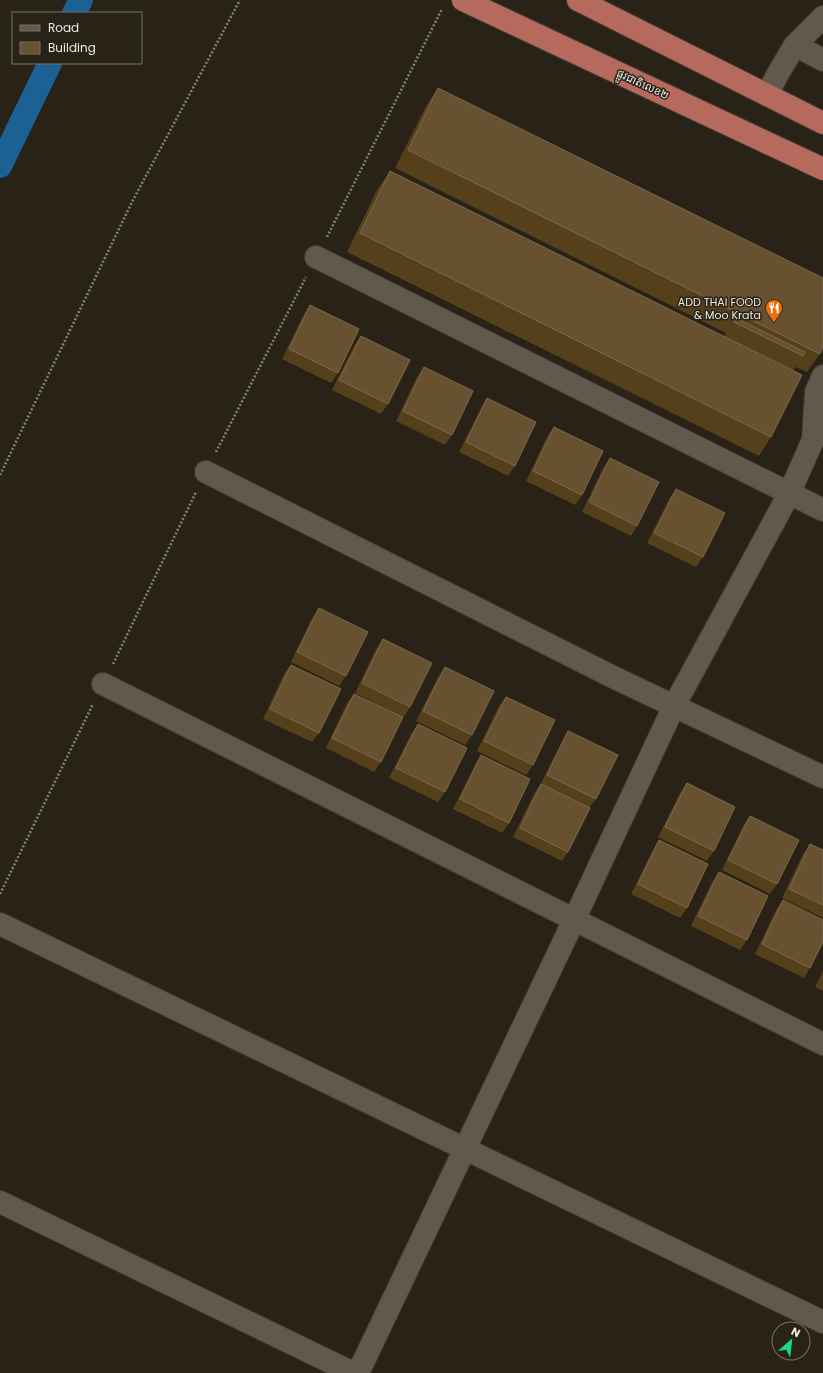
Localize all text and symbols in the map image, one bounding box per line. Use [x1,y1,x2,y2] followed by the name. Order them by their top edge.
[12,12,142,64] legend
[48,19,79,36] text: Road
[48,39,96,56] text: Building
[613,65,672,105] street label: ផ្លូវជាតិលេខ២
[678,294,761,323] place label: ADD THAI FOOD & Moo Krata
[764,298,784,323] restaurant icon: ADD THAI FOOD & Moo Krata
[771,1321,811,1361] north arrow
[788,1323,803,1341] text: N

